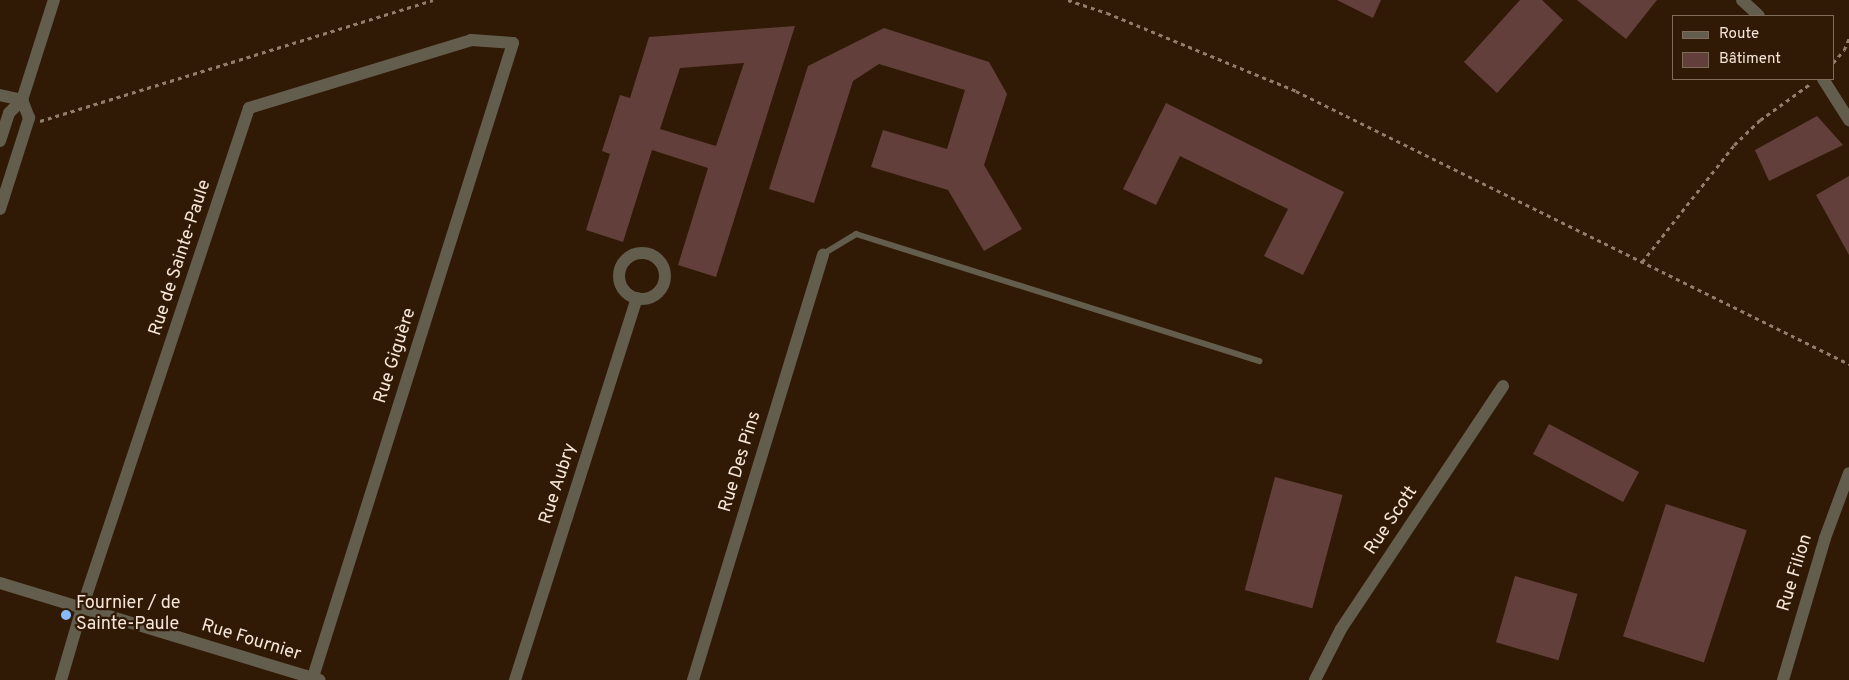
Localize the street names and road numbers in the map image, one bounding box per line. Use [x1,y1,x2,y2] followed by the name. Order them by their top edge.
[146,177,216,339] street label: Rue de Sainte-Paule
[370,306,422,406] street label: Rue Giguère
[715,409,767,515] street label: Rue Des Pins
[536,440,582,528] street label: Rue Aubry
[1361,482,1423,560] street label: Rue Scott
[1774,532,1818,614] street label: Rue Filion
[199,616,303,666] street label: Rue Fournier

